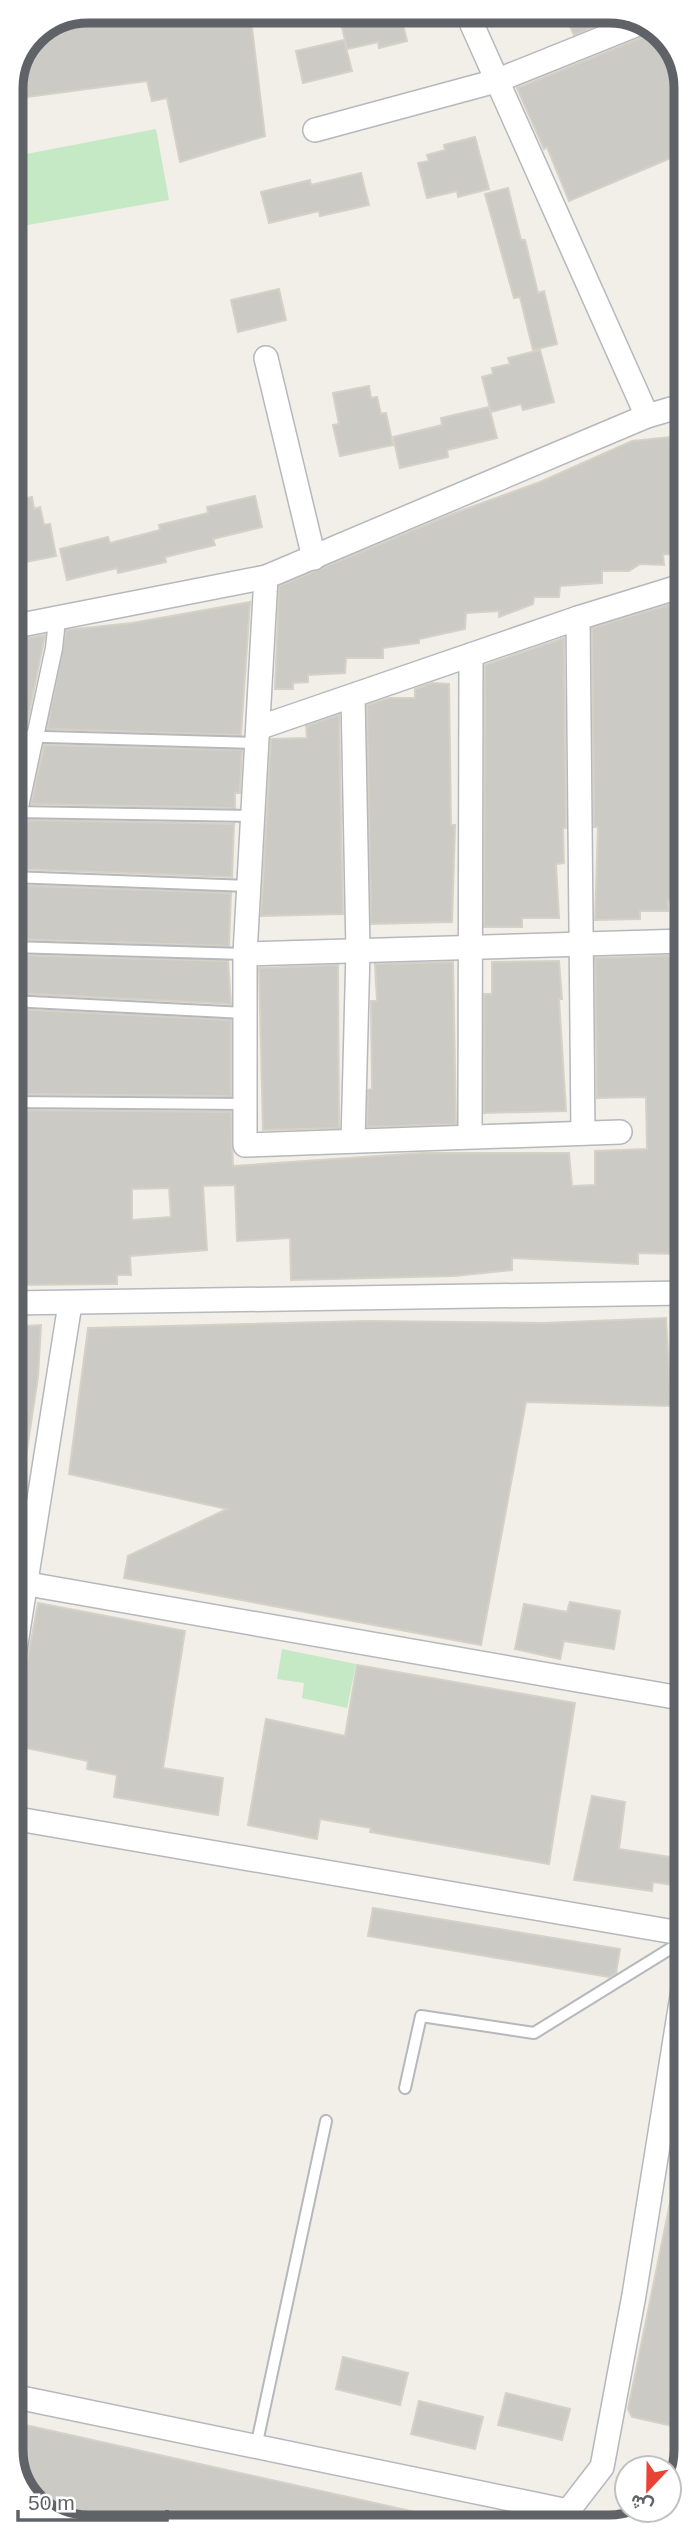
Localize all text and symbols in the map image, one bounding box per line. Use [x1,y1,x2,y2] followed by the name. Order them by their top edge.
[613,2454,683,2524] north arrow
[18,2478,166,2522] scale bar
[627,2489,657,2518] text: ش
[28,2491,75,2514] text: 50 m

